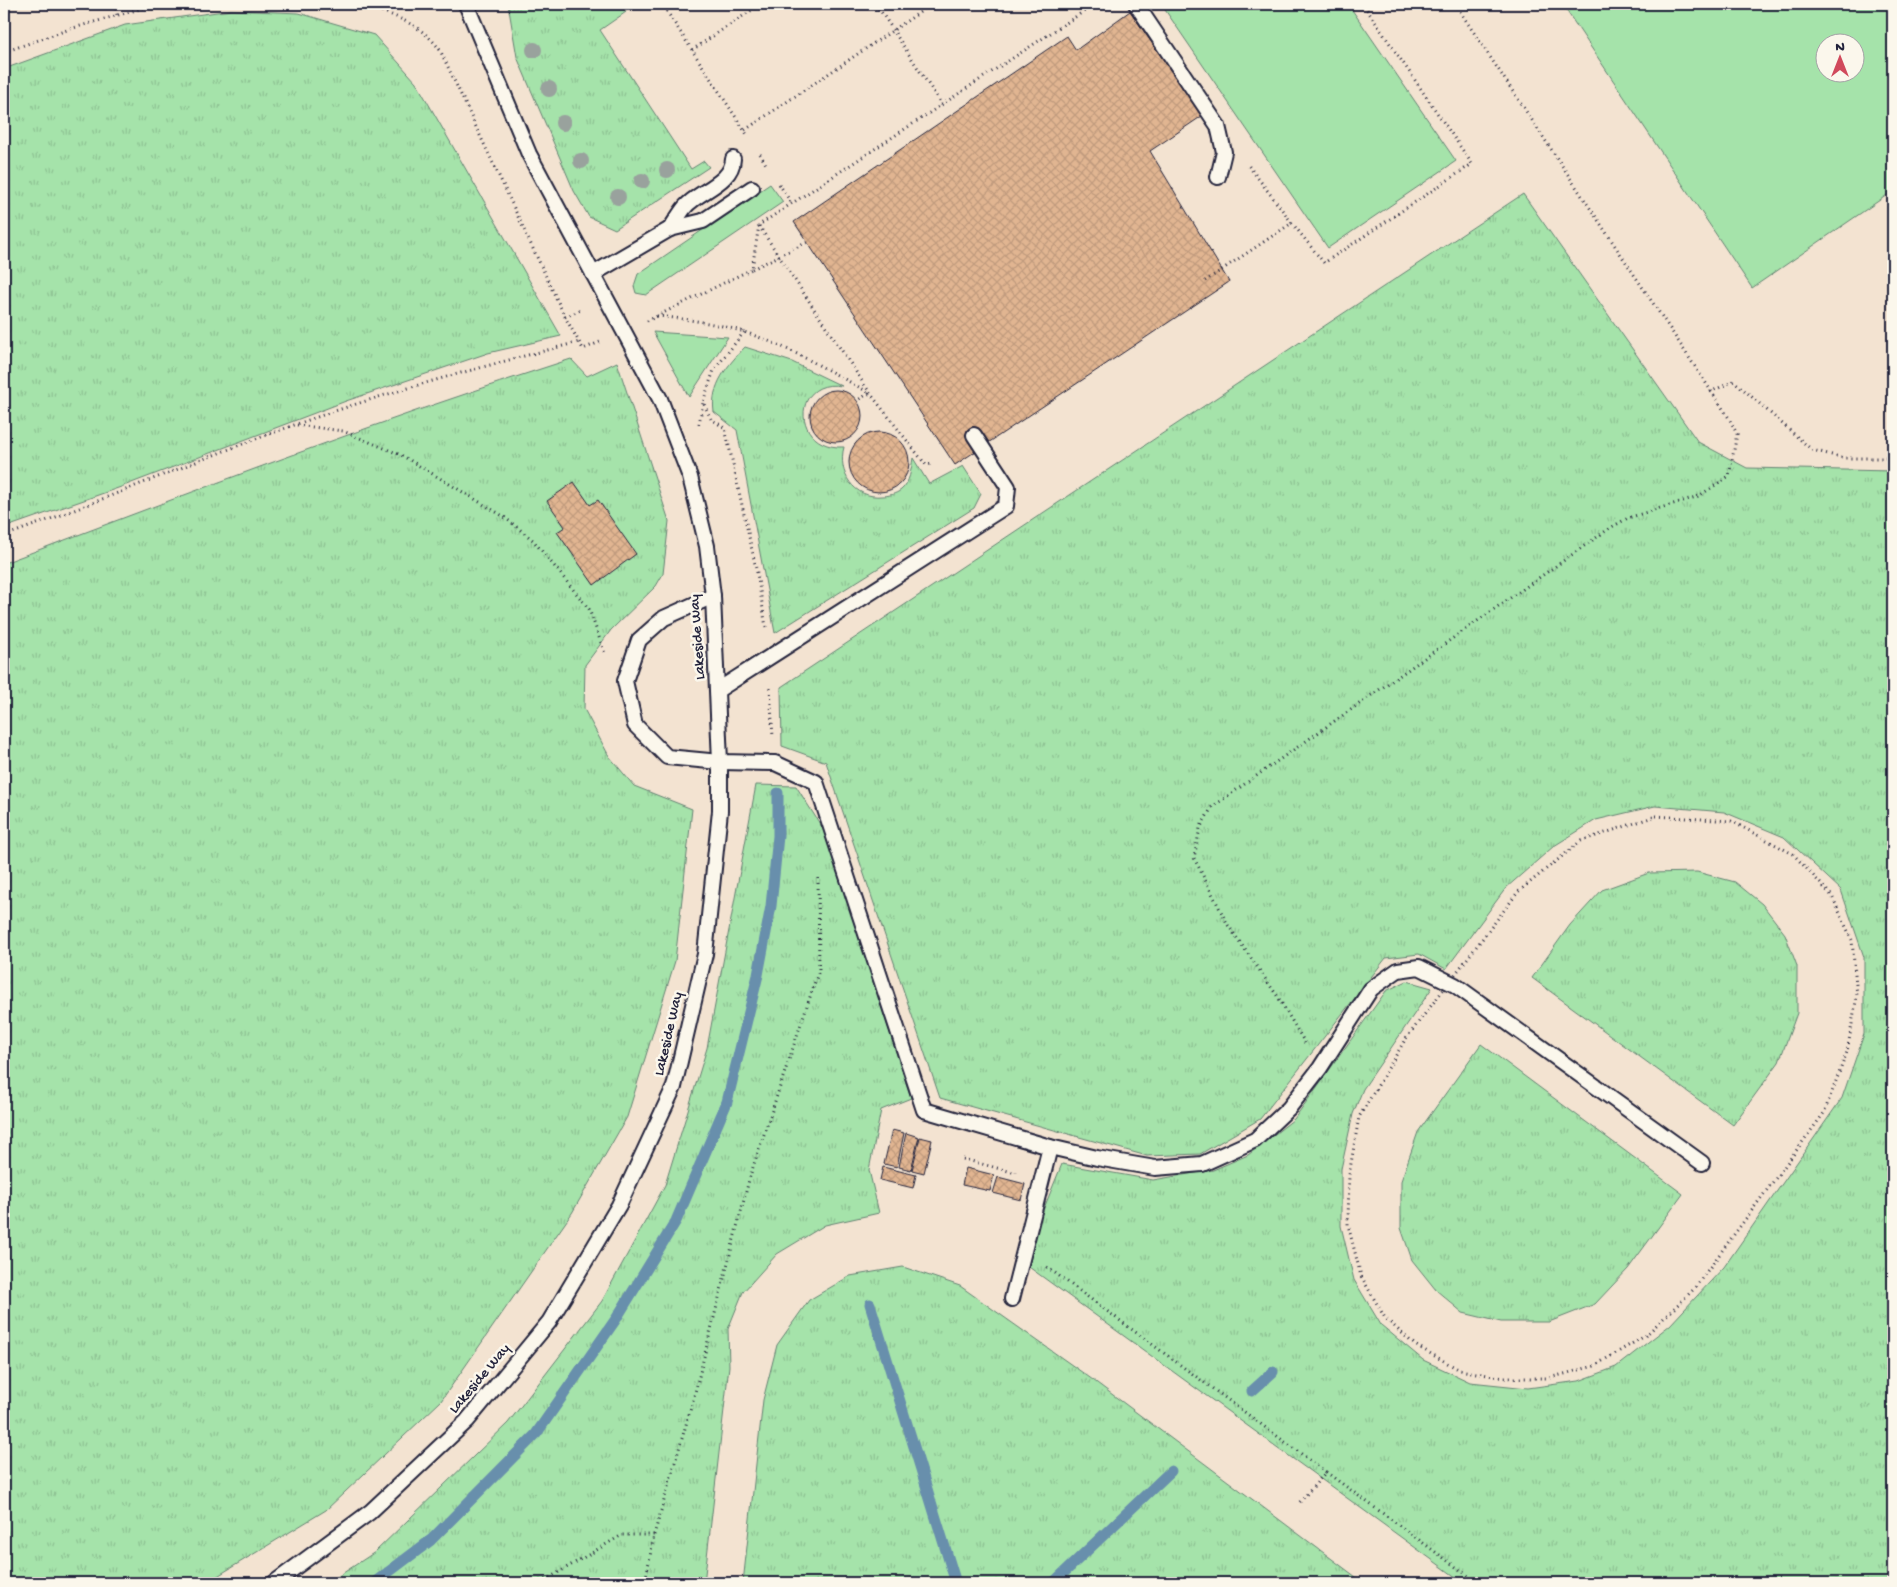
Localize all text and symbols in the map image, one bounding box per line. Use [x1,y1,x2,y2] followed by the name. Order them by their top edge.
[1814,32,1864,82] north arrow
[1835,39,1845,56] text: N
[686,593,710,680] street label: Lakeside Way
[651,990,688,1078] street label: Lakeside Way
[446,1340,515,1418] street label: Lakeside Way

